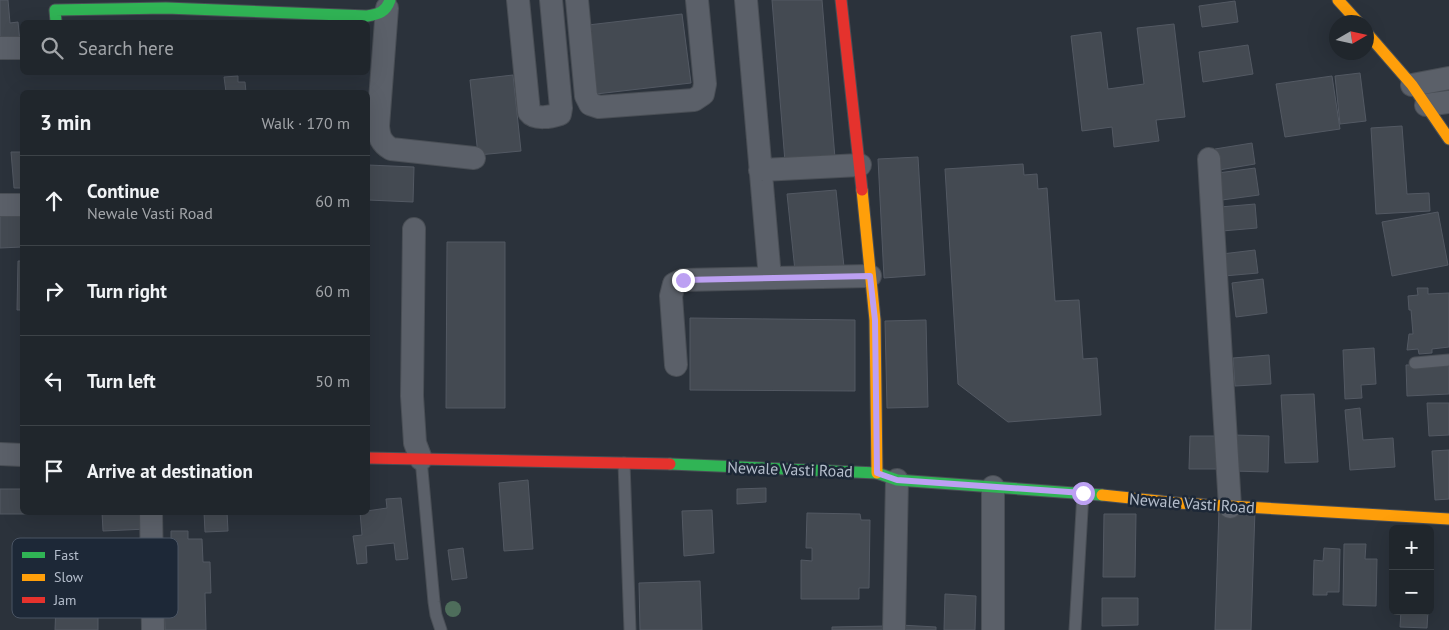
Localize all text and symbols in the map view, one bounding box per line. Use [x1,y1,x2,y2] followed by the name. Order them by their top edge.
[1329,15,1374,60] north arrow
[20,20,370,75] search box
[38,34,66,62] icon: search
[78,36,174,60] text: Search here
[40,109,91,136] text: 3 min
[261,113,350,133] text: Walk · 170 m
[87,179,159,203] text: Continue
[40,187,68,215] icon: ahead
[315,191,350,211] text: 60 m
[87,203,213,223] text: Newale Vasti Road
[672,269,695,292] route end
[40,277,68,305] icon: right
[87,279,167,303] text: Turn right
[315,281,350,301] text: 60 m
[40,367,68,395] icon: left
[87,369,156,393] text: Turn left
[315,371,350,391] text: 50 m
[40,457,68,485] icon: arrive
[727,457,853,481] street label: Newale Vasti Road
[87,459,253,483] text: Arrive at destination
[1072,482,1095,505] route start
[1129,489,1255,517] street label: Newale Vasti Road
[1389,525,1434,615] map controls
[1389,525,1434,570] button: +
[12,538,178,618] legend
[54,546,79,564] text: Fast
[54,568,84,586] text: Slow
[1389,570,1434,615] button: −
[53,591,76,609] text: Jam

